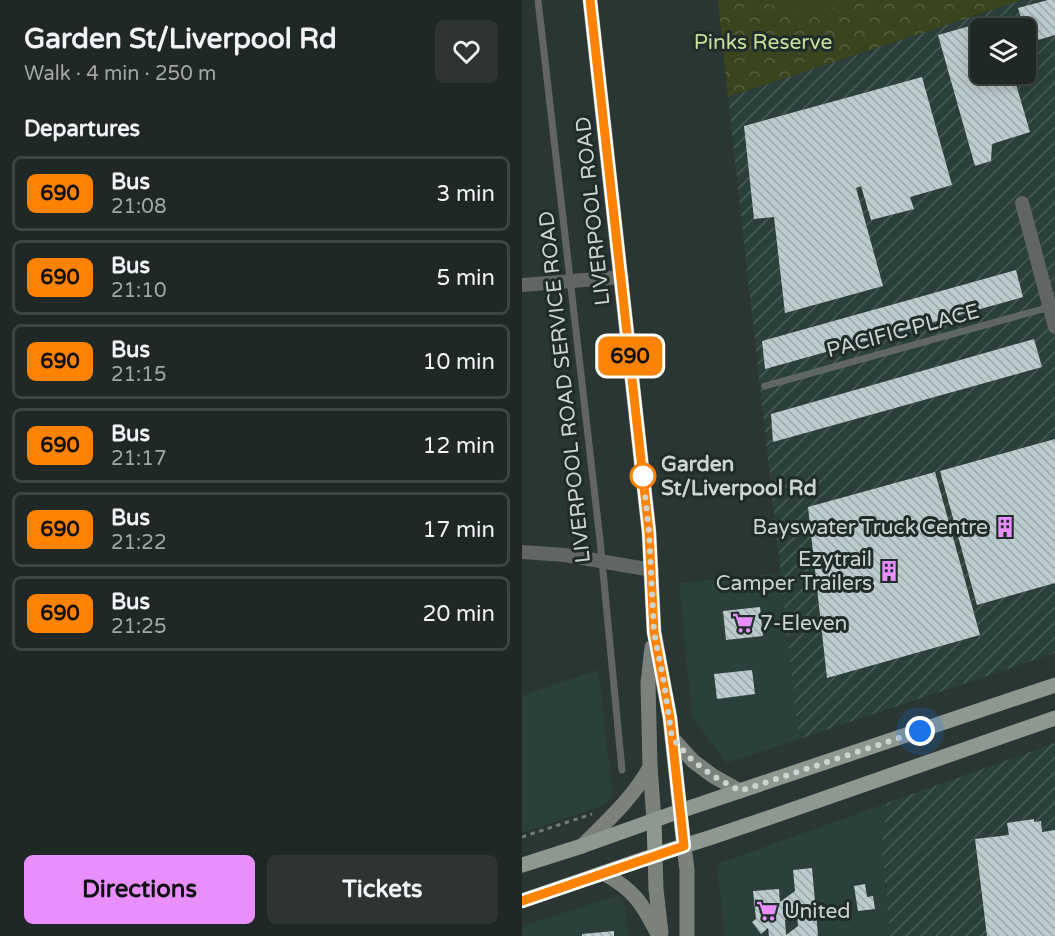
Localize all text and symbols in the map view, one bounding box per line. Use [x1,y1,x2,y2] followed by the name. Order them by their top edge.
[970,18,1036,84] map controls
[970,18,1036,84] button: layers
[435,20,498,83] button: heart
[24,22,337,56] text: Garden St/Liverpool Rd
[694,30,832,55] park label: Pinks Reserve
[24,62,216,86] text: Walk · 4 min · 250 m
[571,115,615,307] street label: LIVERPOOL ROAD
[24,116,140,142] text: Departures
[111,169,150,195] text: Bus
[40,181,80,206] text: 690
[436,181,495,207] text: 3 min
[111,195,166,219] text: 21:08
[534,210,596,564] street label: LIVERPOOL ROAD SERVICE ROAD
[111,253,150,279] text: Bus
[40,265,80,290] text: 690
[436,265,495,291] text: 5 min
[111,279,166,303] text: 21:10
[824,299,982,363] street label: PACIFIC PLACE
[596,336,664,376] line badge: 690
[111,337,150,363] text: Bus
[610,344,650,369] text: 690
[40,349,80,374] text: 690
[423,349,495,375] text: 10 min
[111,363,166,387] text: 21:15
[111,421,150,447] text: Bus
[40,433,80,458] text: 690
[423,433,495,459] text: 12 min
[111,447,166,471] text: 21:17
[661,452,817,501] place label: Garden St/Liverpool Rd
[630,463,656,489] marker: Garden St/Liverpool Rd
[111,505,150,531] text: Bus
[752,515,988,540] place label: Bayswater Truck Centre
[993,515,1017,539] building icon: Bayswater Truck Centre
[40,517,80,542] text: 690
[423,517,495,543] text: 17 min
[111,531,166,555] text: 21:22
[716,547,872,596] place label: Ezytrail Camper Trailers
[877,559,901,583] building icon: Ezytrail Camper Trailers
[111,589,150,615] text: Bus
[40,601,80,626] text: 690
[423,601,495,627] text: 20 min
[731,611,755,635] supermarket icon: 7-Eleven
[760,611,847,636] place label: 7-Eleven
[111,615,166,639] text: 21:25
[905,716,935,746] your location
[24,855,255,924] button: Directions
[267,855,498,924] button: Tickets
[755,899,779,923] supermarket icon: United
[784,899,851,924] place label: United

